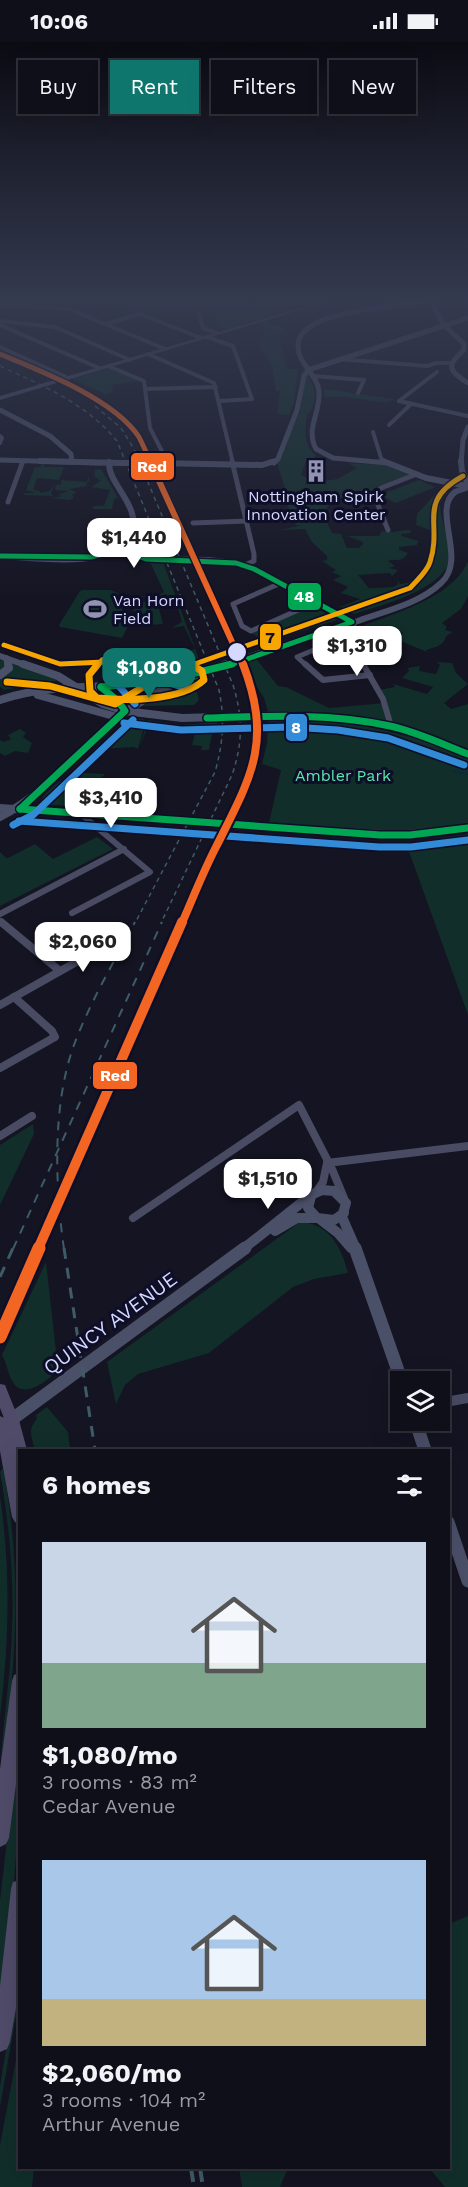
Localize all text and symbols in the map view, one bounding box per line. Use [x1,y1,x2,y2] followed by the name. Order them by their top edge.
[30,9,88,34] text: 10:06
[18,60,98,114] chip: Buy
[110,60,199,114] chip: Rent
[211,60,317,114] chip: Filters
[329,60,416,114] chip: New
[130,452,175,481] line badge: Red
[137,457,167,476] text: Red
[303,458,329,484] building icon: Nottingham Spirk Innovation Center
[246,487,386,524] place label: Nottingham Spirk Innovation Center
[85,518,183,569] pin: $1,440
[101,525,167,549] text: $1,440
[287,582,322,611] line badge: 48
[294,587,314,606] text: 48
[113,591,184,628] place label: Van Horn Field
[82,596,108,622] sports icon: Van Horn Field
[259,623,282,651] line badge: 7
[308,626,406,677] pin: $1,310
[265,628,275,647] text: 7
[327,633,387,657] text: $1,310
[226,641,248,663] unlabelled marker
[100,648,198,699] pin: $1,080
[116,655,182,679] text: $1,080
[285,713,308,742] line badge: 8
[291,718,301,737] text: 8
[295,766,391,785] park label: Ambler Park
[62,778,160,829] pin: $3,410
[79,785,143,809] text: $3,410
[34,922,132,973] pin: $2,060
[49,929,117,953] text: $2,060
[92,1061,138,1090] line badge: Red
[100,1066,130,1085] text: Red
[219,1159,317,1210] pin: $1,510
[238,1166,298,1190] text: $1,510
[39,1266,181,1380] street label: QUINCY AVENUE
[390,1371,450,1431] map controls
[390,1371,450,1431] button: layers
[393,1469,426,1502] icon: filters
[42,1470,151,1500] text: 6 homes
[180,1581,288,1689] icon: home
[42,1740,178,1770] text: $1,080/mo
[42,1770,197,1794] text: 3 rooms · 83 m²
[42,1794,176,1818] text: Cedar Avenue
[180,1899,288,2007] icon: home
[42,2058,182,2088] text: $2,060/mo
[42,2088,205,2112] text: 3 rooms · 104 m²
[42,2112,180,2136] text: Arthur Avenue

